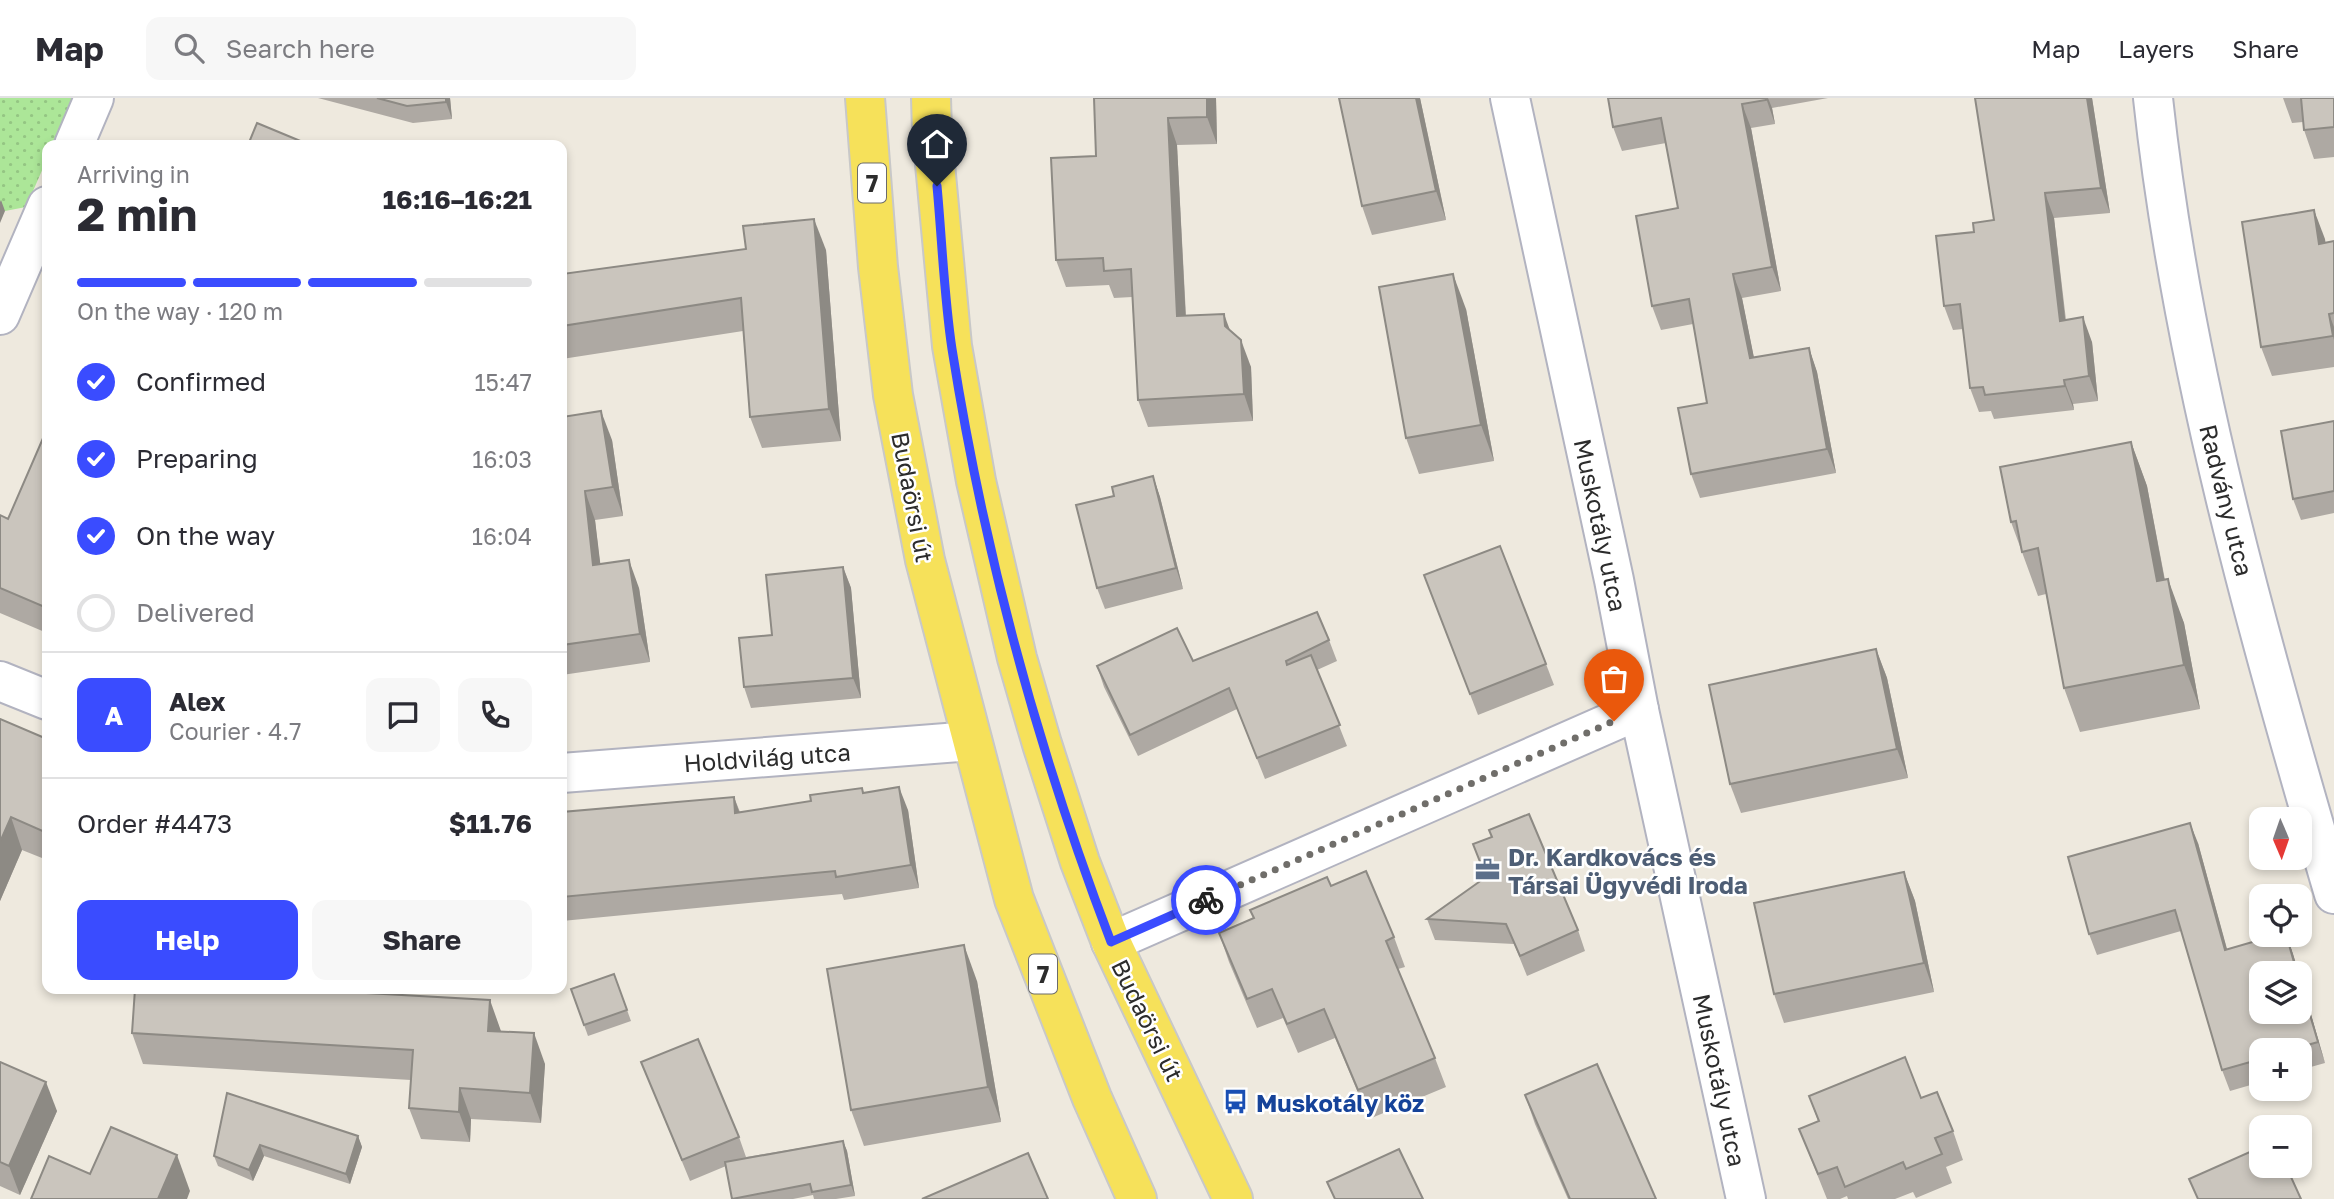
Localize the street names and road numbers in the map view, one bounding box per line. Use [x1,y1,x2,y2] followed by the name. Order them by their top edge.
[858,164,886,202] road number: 7
[2194,421,2260,579] street label: Radvány utca
[886,429,940,565] street label: Budaörsi út
[1569,436,1633,614] street label: Muskotály utca
[682,737,852,777] street label: Holdvilág utca
[1029,954,1057,994] road number: 7
[1106,954,1190,1086] street label: Budaörsi út
[1688,991,1752,1169] street label: Muskotály utca

